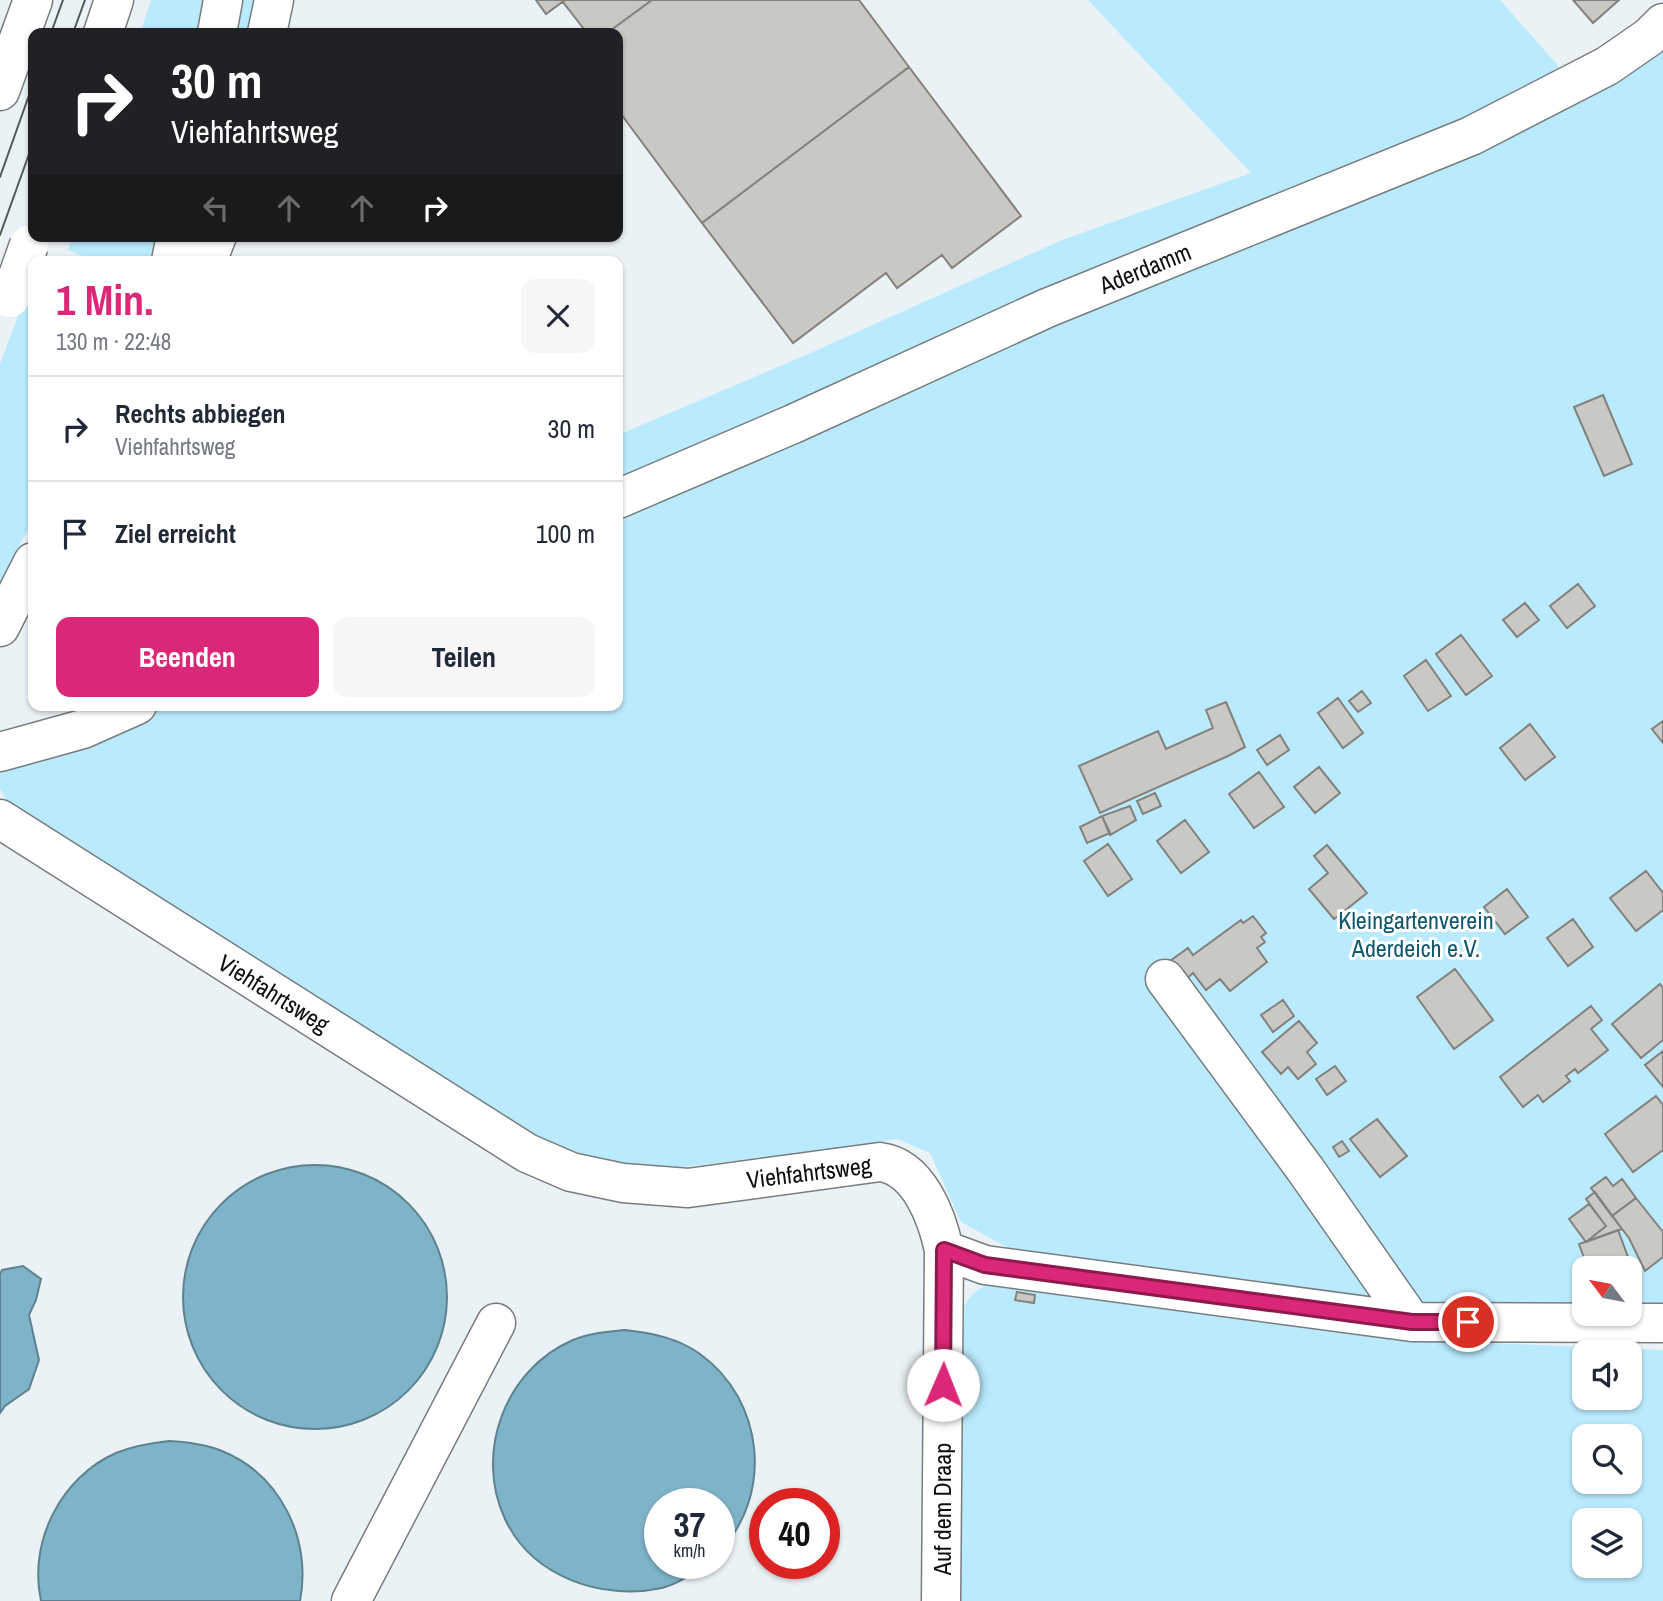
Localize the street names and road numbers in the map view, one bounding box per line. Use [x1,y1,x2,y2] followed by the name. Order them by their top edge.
[1093,235,1196,301] street label: Aderdamm
[212,946,336,1040] street label: Viehfahrtsweg
[745,1148,873,1196] street label: Viehfahrtsweg
[926,1443,958,1576] street label: Auf dem Draap

